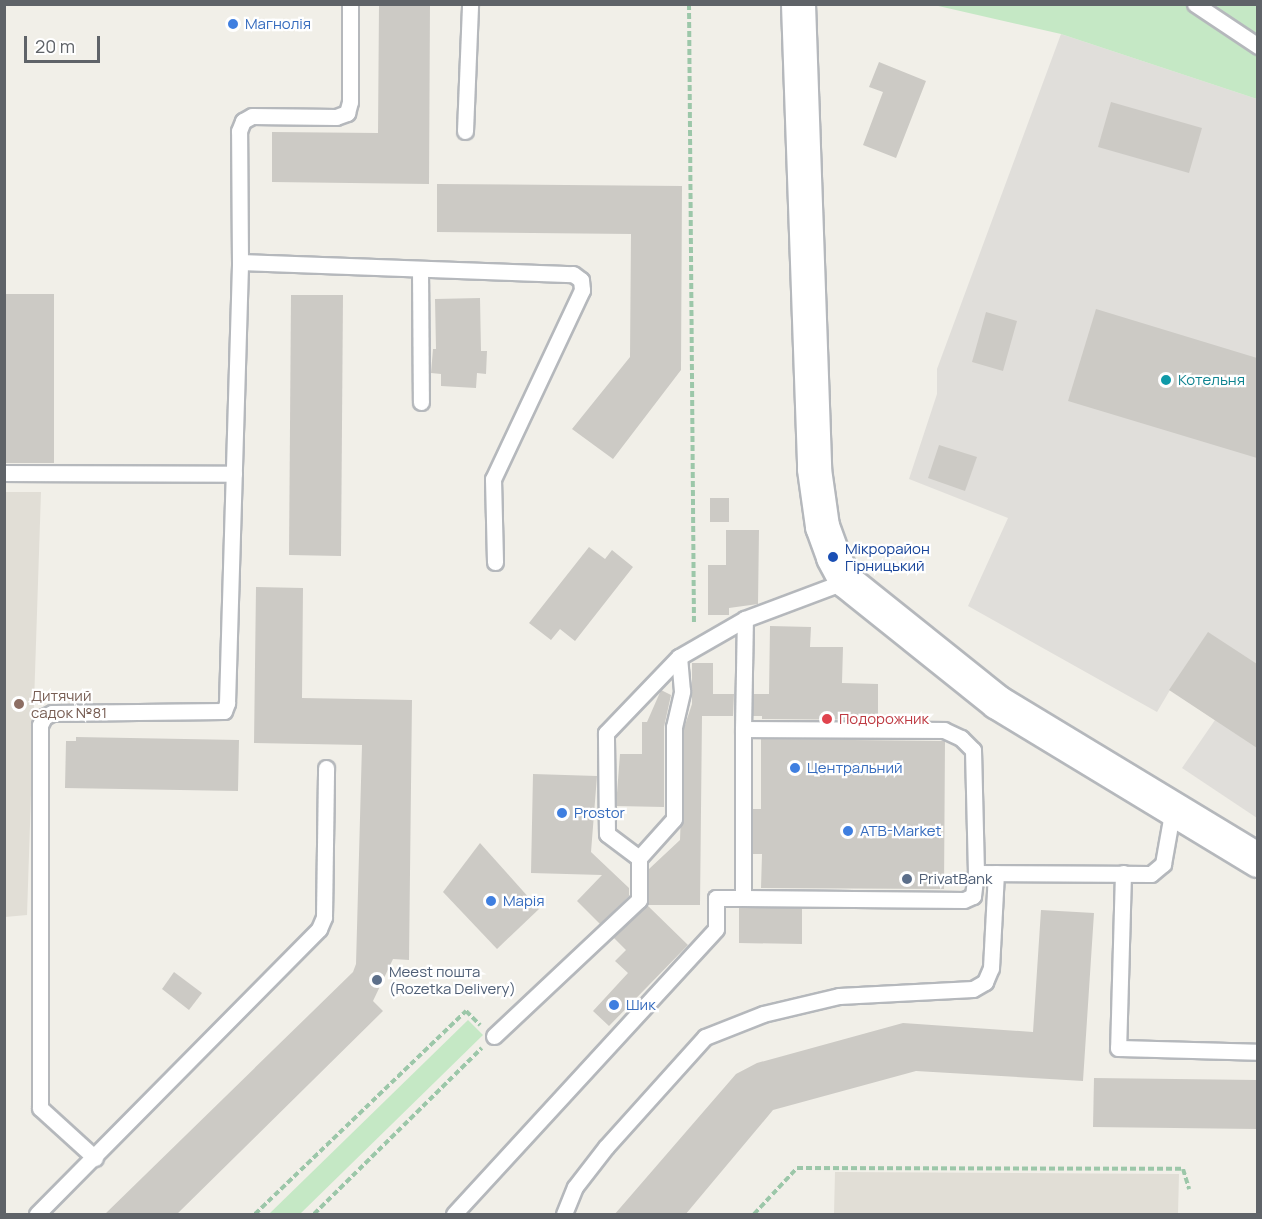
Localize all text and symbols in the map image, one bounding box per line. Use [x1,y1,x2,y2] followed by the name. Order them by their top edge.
[245,15,311,33] place label: Магнолія
[226,17,240,31] marker: Магнолія
[27,24,104,62] scale bar
[35,34,75,58] text: 20 m
[1178,371,1245,389] place label: Котельня
[1159,373,1173,387] marker: Котельня
[845,539,930,574] place label: Мiкрорайон Гiрницький
[826,550,840,564] marker: Мiкрорайон Гiрницький
[31,686,107,721] place label: Дитячий садок №81
[12,697,26,711] marker: Дитячий садок №81
[839,710,929,728] place label: Подорожник
[820,712,834,726] marker: Подорожник
[807,759,903,777] place label: Центральний
[788,761,802,775] marker: Центральний
[574,804,625,822] place label: Prostor
[555,806,569,820] marker: Prostor
[860,822,941,840] place label: ATB-Market
[841,824,855,838] marker: ATB-Market
[919,870,992,888] place label: PrivatBank
[900,872,914,886] marker: PrivatBank
[503,892,545,910] place label: Марія
[484,894,498,908] marker: Марія
[389,962,516,997] place label: Meest пошта (Rozetka Delivery)
[370,973,384,987] marker: Meest пошта (Rozetka Delivery)
[626,996,656,1014] place label: Шик
[607,998,621,1012] marker: Шик

